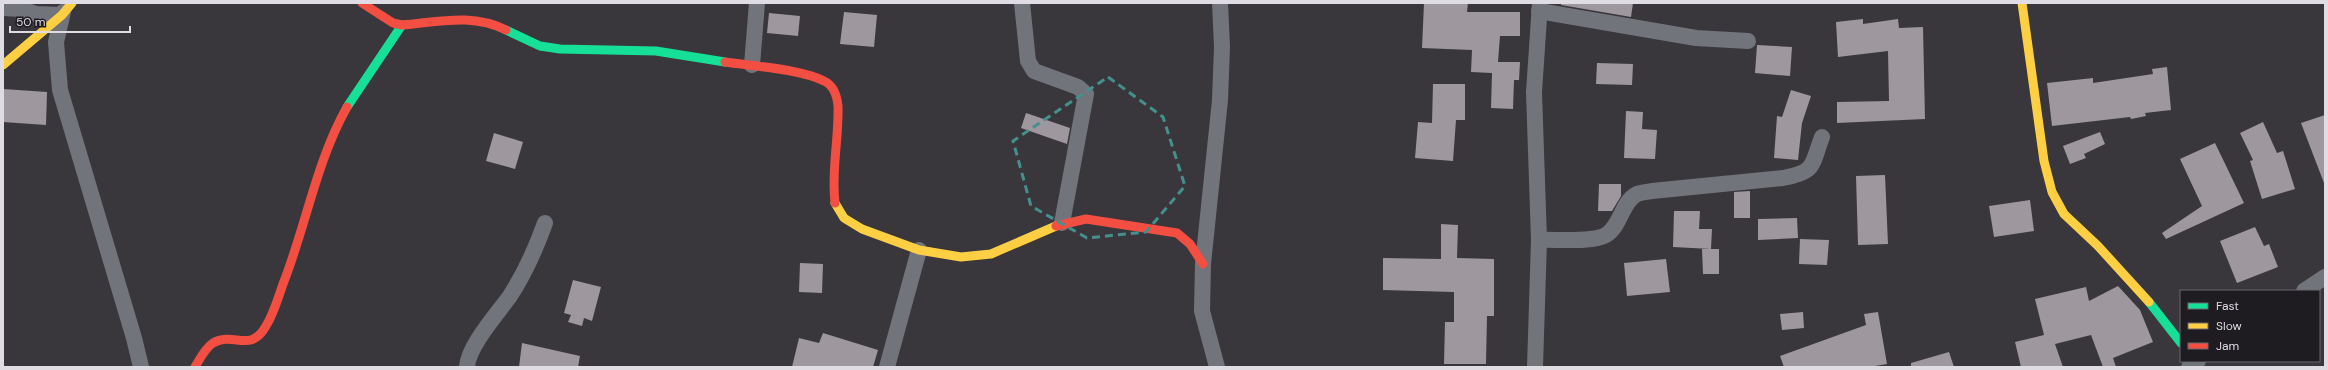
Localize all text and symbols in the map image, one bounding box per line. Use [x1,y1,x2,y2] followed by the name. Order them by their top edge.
[10,8,130,34] scale bar
[16,14,45,30] text: 50 m
[2180,290,2320,362] legend
[2216,298,2239,314] text: Fast
[2216,318,2242,334] text: Slow
[2216,338,2239,354] text: Jam

